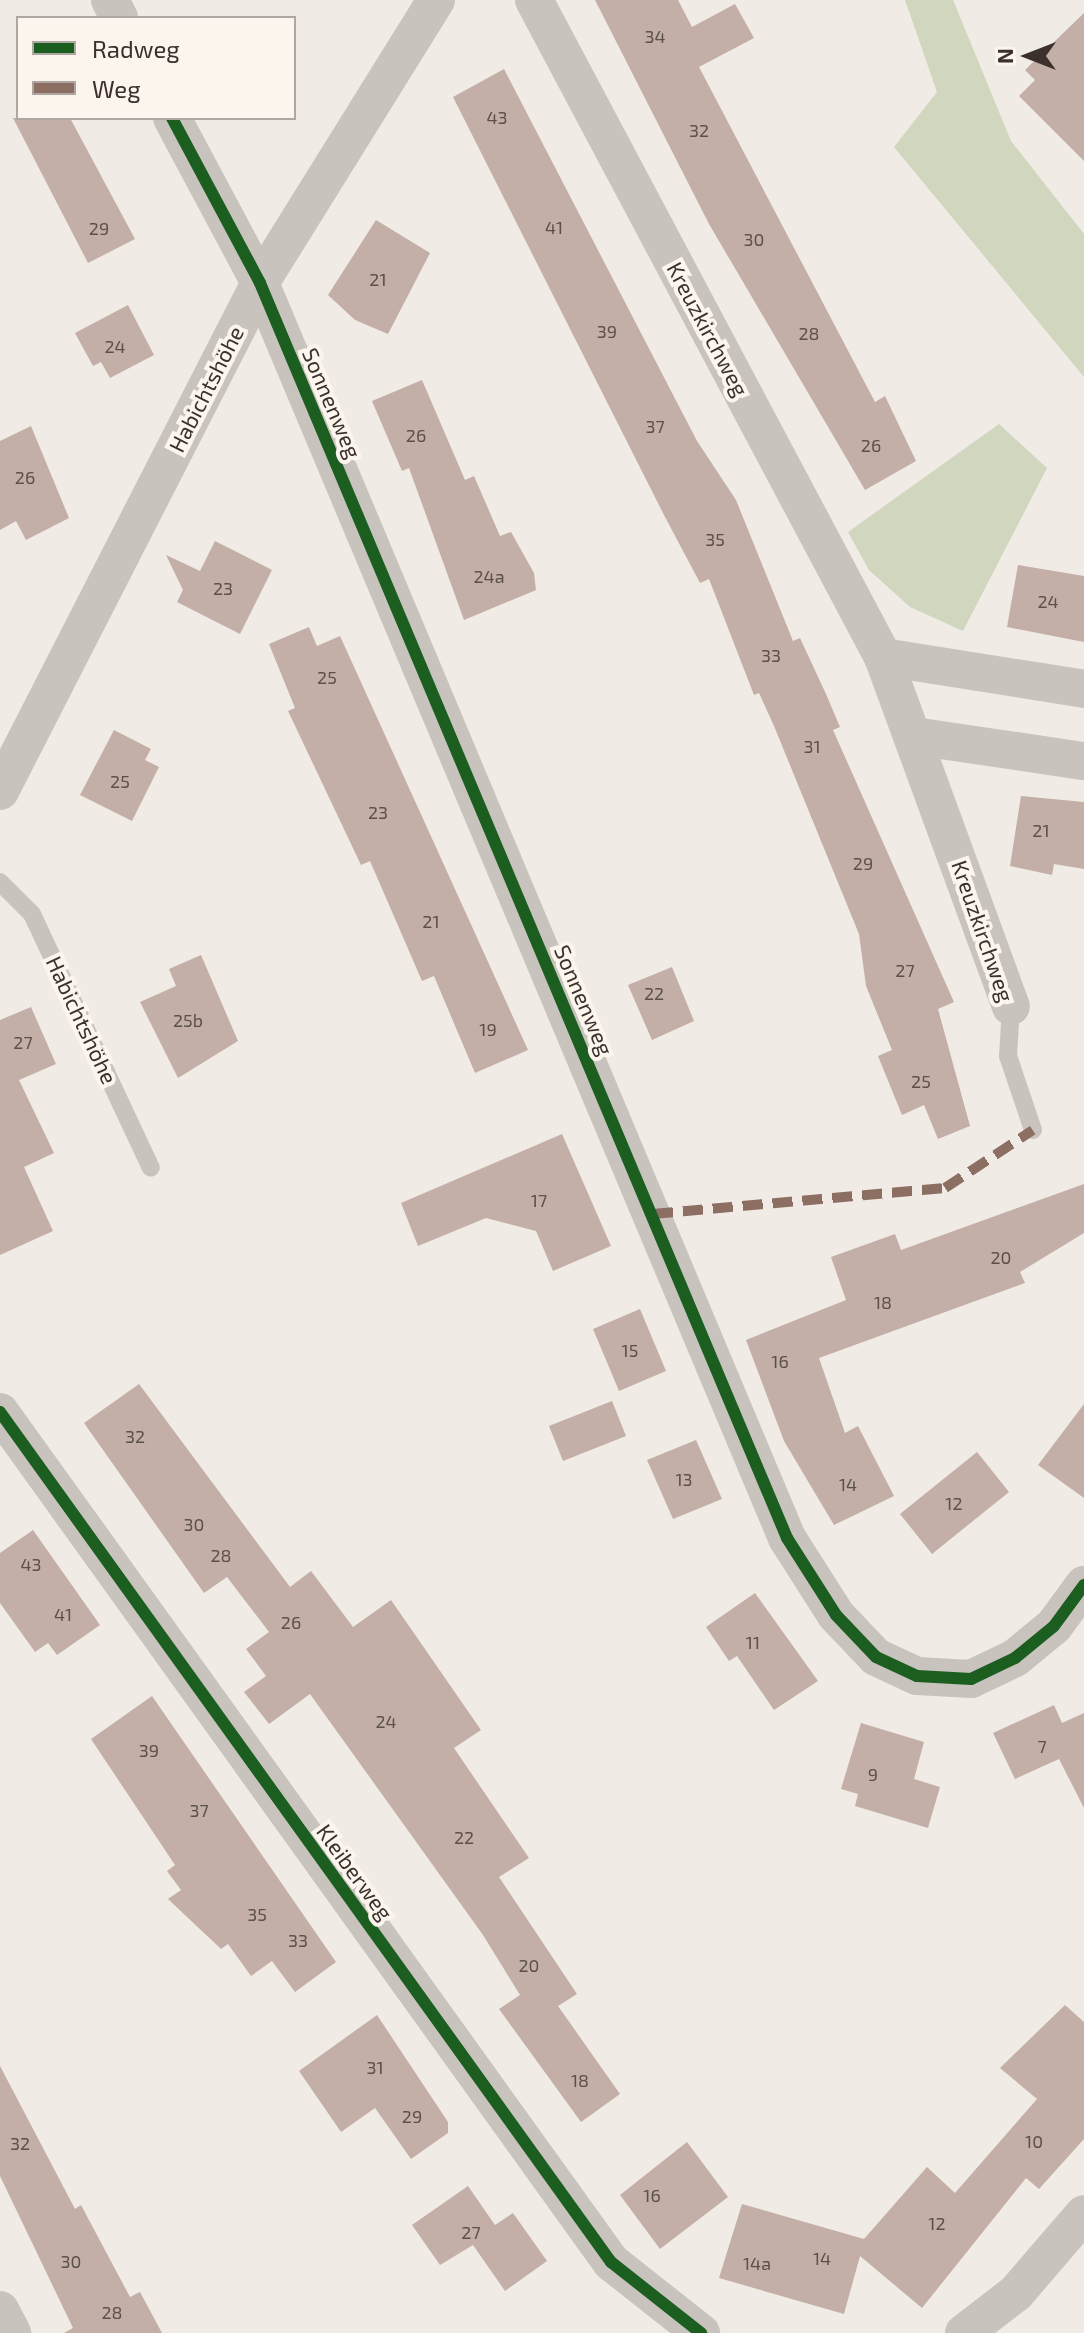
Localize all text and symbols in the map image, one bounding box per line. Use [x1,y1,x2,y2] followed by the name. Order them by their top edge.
[16,16,296,120] legend
[988,16,1068,96] north arrow
[644,25,666,47] house number: 34
[92,34,180,63] text: Radweg
[991,48,1017,64] text: N
[92,74,141,103] text: Weg
[486,106,508,128] house number: 43
[689,119,709,141] house number: 32
[545,216,563,238] house number: 41
[89,217,109,239] house number: 29
[744,228,764,250] house number: 30
[662,257,754,401] street label: Kreuzkirchweg
[369,268,387,290] house number: 21
[597,320,617,342] house number: 39
[163,322,249,456] street label: Habichtshöhe
[798,322,820,344] house number: 28
[104,335,126,357] house number: 24
[297,344,367,462] street label: Sonnenweg
[645,415,665,437] house number: 37
[406,424,426,446] house number: 26
[861,434,881,456] house number: 26
[15,466,35,488] house number: 26
[705,528,725,550] house number: 35
[473,565,505,587] house number: 24a
[213,577,233,599] house number: 23
[1037,590,1059,612] house number: 24
[761,644,781,666] house number: 33
[317,666,337,688] house number: 25
[803,735,821,757] house number: 31
[110,770,130,792] house number: 25
[368,801,388,823] house number: 23
[1032,819,1050,841] house number: 21
[853,852,873,874] house number: 29
[946,857,1020,1005] street label: Kreuzkirchweg
[422,910,440,932] house number: 21
[549,941,619,1059] street label: Sonnenweg
[41,952,123,1088] street label: Habichtshöhe
[895,959,915,981] house number: 27
[644,982,664,1004] house number: 22
[173,1009,203,1031] house number: 25b
[479,1018,497,1040] house number: 19
[13,1031,33,1053] house number: 27
[911,1070,931,1092] house number: 25
[531,1189,547,1211] house number: 17
[991,1246,1011,1268] house number: 20
[874,1291,892,1313] house number: 18
[622,1339,638,1361] house number: 15
[771,1350,789,1372] house number: 16
[125,1425,145,1447] house number: 32
[675,1468,693,1490] house number: 13
[839,1473,857,1495] house number: 14
[945,1492,963,1514] house number: 12
[184,1513,204,1535] house number: 30
[210,1544,232,1566] house number: 28
[20,1553,42,1575] house number: 43
[54,1603,72,1625] house number: 41
[281,1611,301,1633] house number: 26
[746,1631,760,1653] house number: 11
[375,1710,397,1732] house number: 24
[1037,1735,1047,1757] house number: 7
[139,1739,159,1761] house number: 39
[868,1763,878,1785] house number: 9
[189,1799,209,1821] house number: 37
[311,1819,399,1925] street label: Kleiberweg
[454,1826,474,1848] house number: 22
[247,1903,267,1925] house number: 35
[288,1929,308,1951] house number: 33
[519,1954,539,1976] house number: 20
[366,2056,384,2078] house number: 31
[571,2069,589,2091] house number: 18
[402,2105,422,2127] house number: 29
[1025,2130,1043,2152] house number: 10
[10,2132,30,2154] house number: 32
[643,2184,661,2206] house number: 16
[928,2212,946,2234] house number: 12
[461,2221,481,2243] house number: 27
[813,2247,831,2269] house number: 14
[61,2250,81,2272] house number: 30
[743,2252,771,2274] house number: 14a
[101,2301,123,2323] house number: 28

